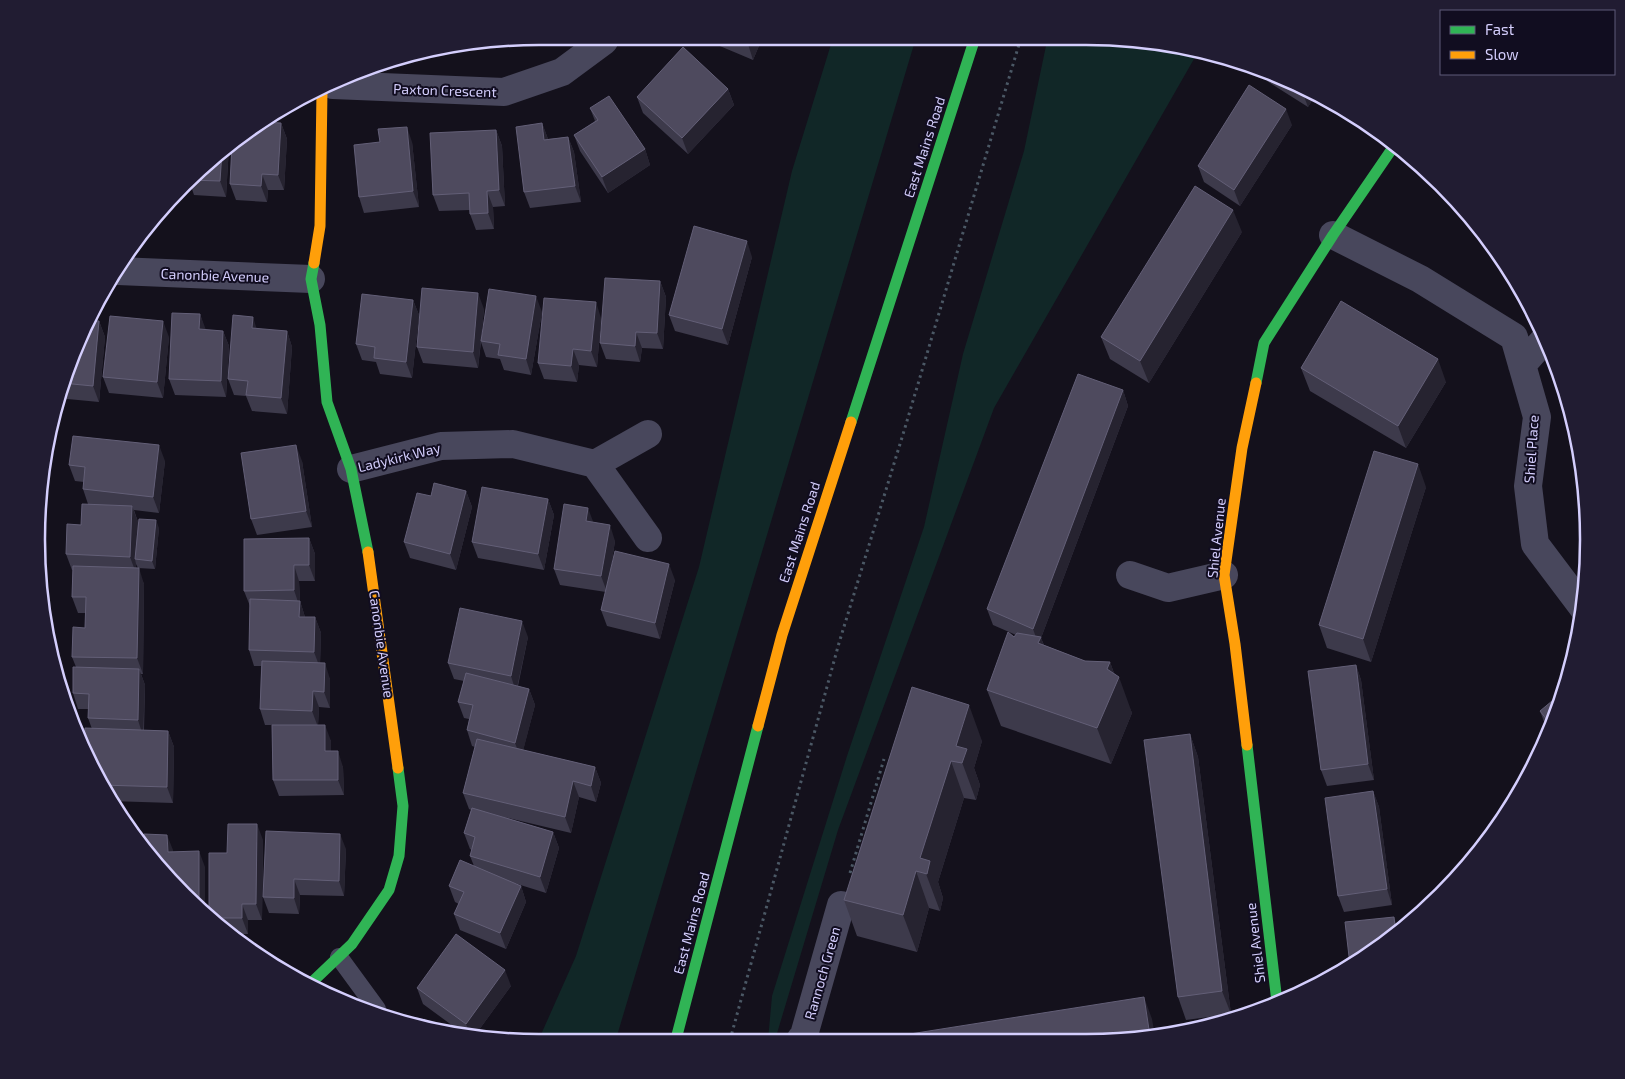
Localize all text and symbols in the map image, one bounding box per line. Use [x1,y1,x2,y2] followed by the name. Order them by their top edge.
[1440,10,1615,75] legend
[1485,20,1515,38] text: Fast
[1485,45,1519,63] text: Slow
[393,80,497,100] street label: Paxton Crescent
[900,94,948,200] street label: East Mains Road
[160,265,270,285] street label: Canonbie Avenue
[1520,414,1542,484] street label: Shiel Place
[356,438,443,475] street label: Ladykirk Way
[775,479,823,585] street label: East Mains Road
[1203,497,1229,579] street label: Shiel Avenue
[366,589,398,699] street label: Canonbie Avenue
[669,870,713,976] street label: East Mains Road
[1242,902,1268,984] street label: Shiel Avenue
[801,924,843,1022] street label: Rannoch Green

